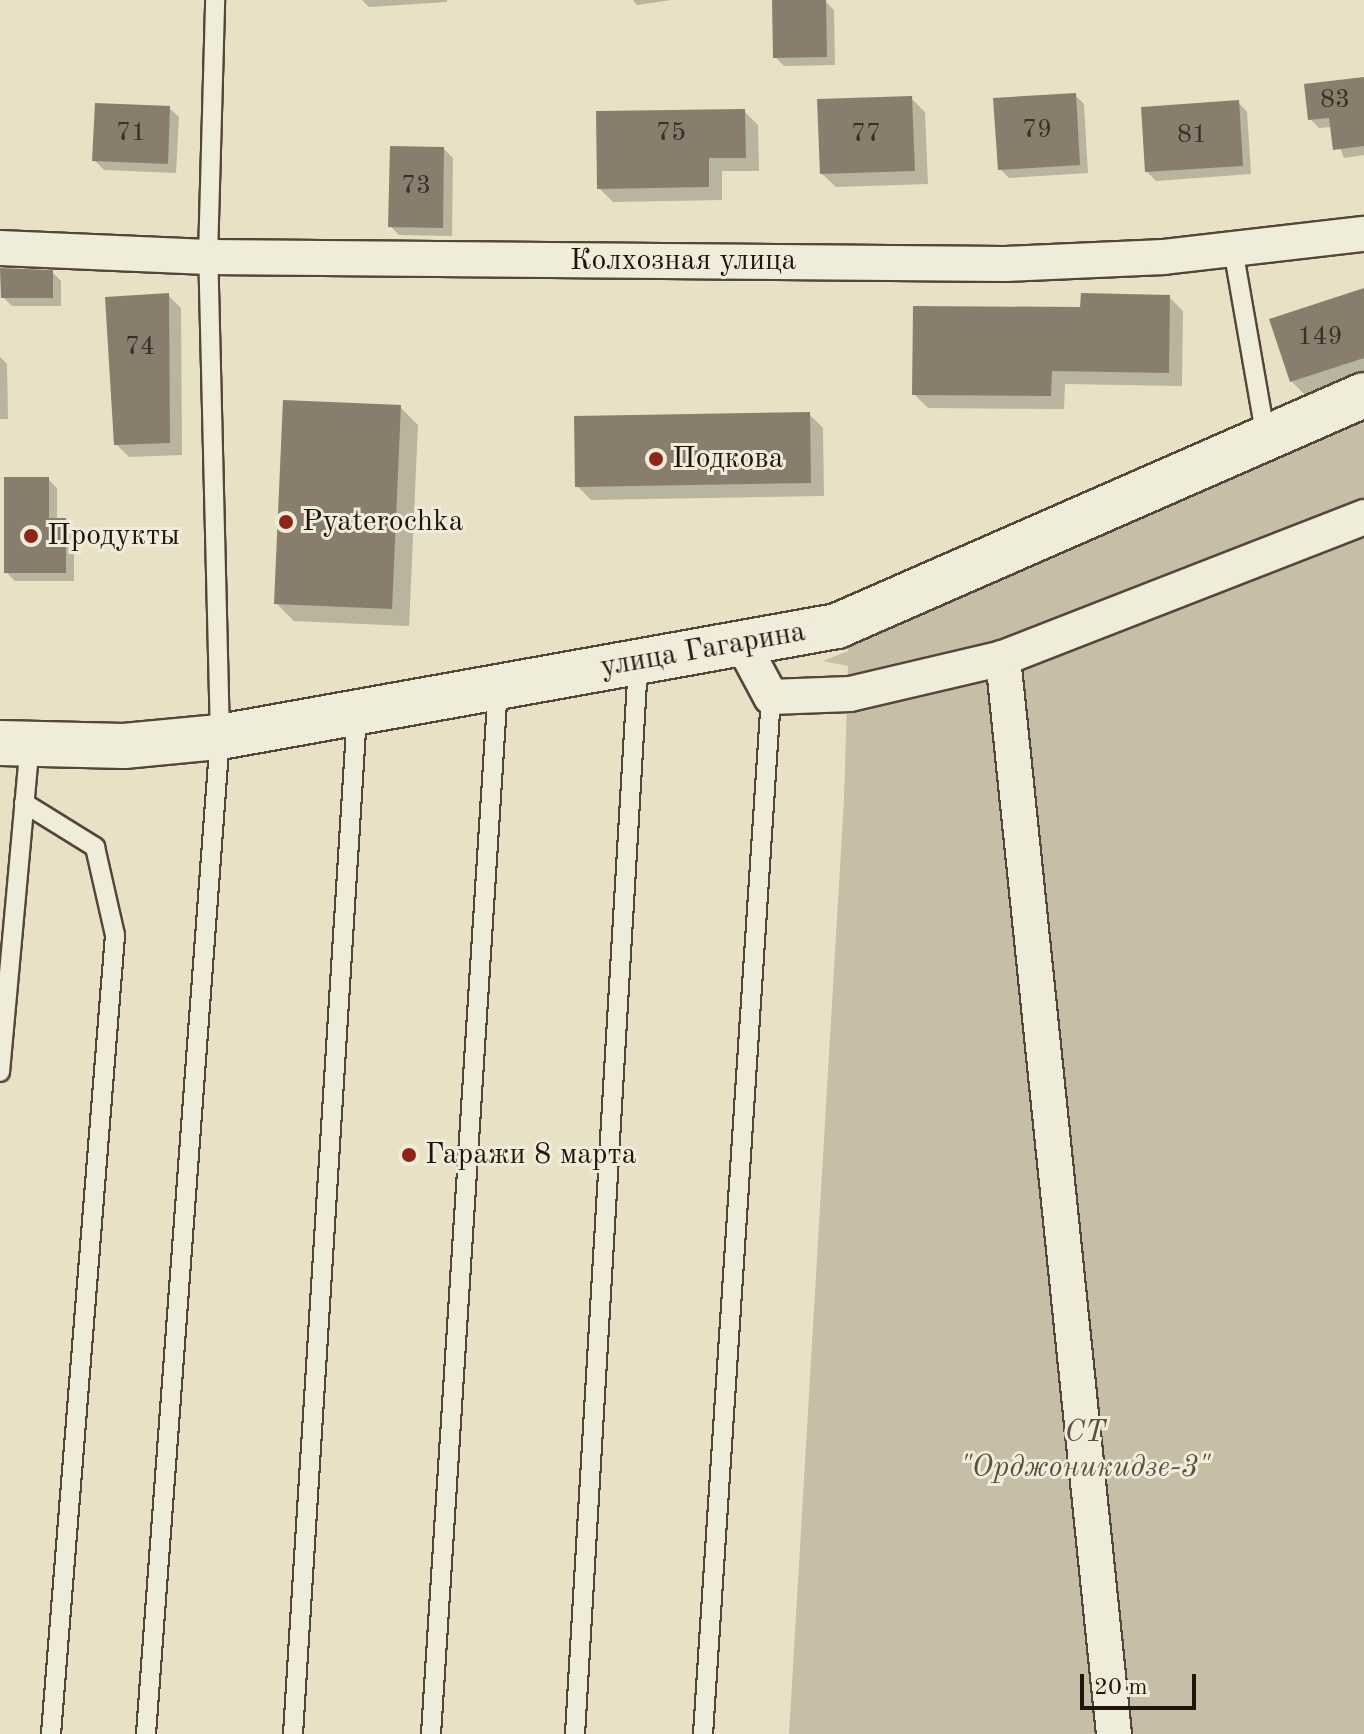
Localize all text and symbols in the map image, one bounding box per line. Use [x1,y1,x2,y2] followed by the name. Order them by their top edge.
[1320,85,1350,117] house number: 83
[1022,115,1052,147] house number: 79
[116,118,146,150] house number: 71
[656,118,686,150] house number: 75
[851,119,881,151] house number: 77
[1177,120,1207,152] house number: 81
[401,171,431,203] house number: 73
[570,243,796,279] street label: Колхозная улица
[1297,322,1343,354] house number: 149
[125,332,155,364] house number: 74
[672,441,784,477] place label: Подкова
[647,450,665,468] marker: Подкова
[302,504,463,540] place label: Pyaterochka
[277,513,295,531] marker: Pyaterochka
[47,518,180,554] place label: Продукты
[22,527,40,545] marker: Продукты
[598,614,808,686] street label: улица Гагарина
[425,1137,636,1173] place label: Гаражи 8 марта
[400,1146,418,1164] marker: Гаражи 8 марта
[960,1415,1210,1486] park label: СТ "Орджоникидзе-3"
[1084,1658,1200,1708] scale bar
[1094,1676,1148,1700] text: 20 m

